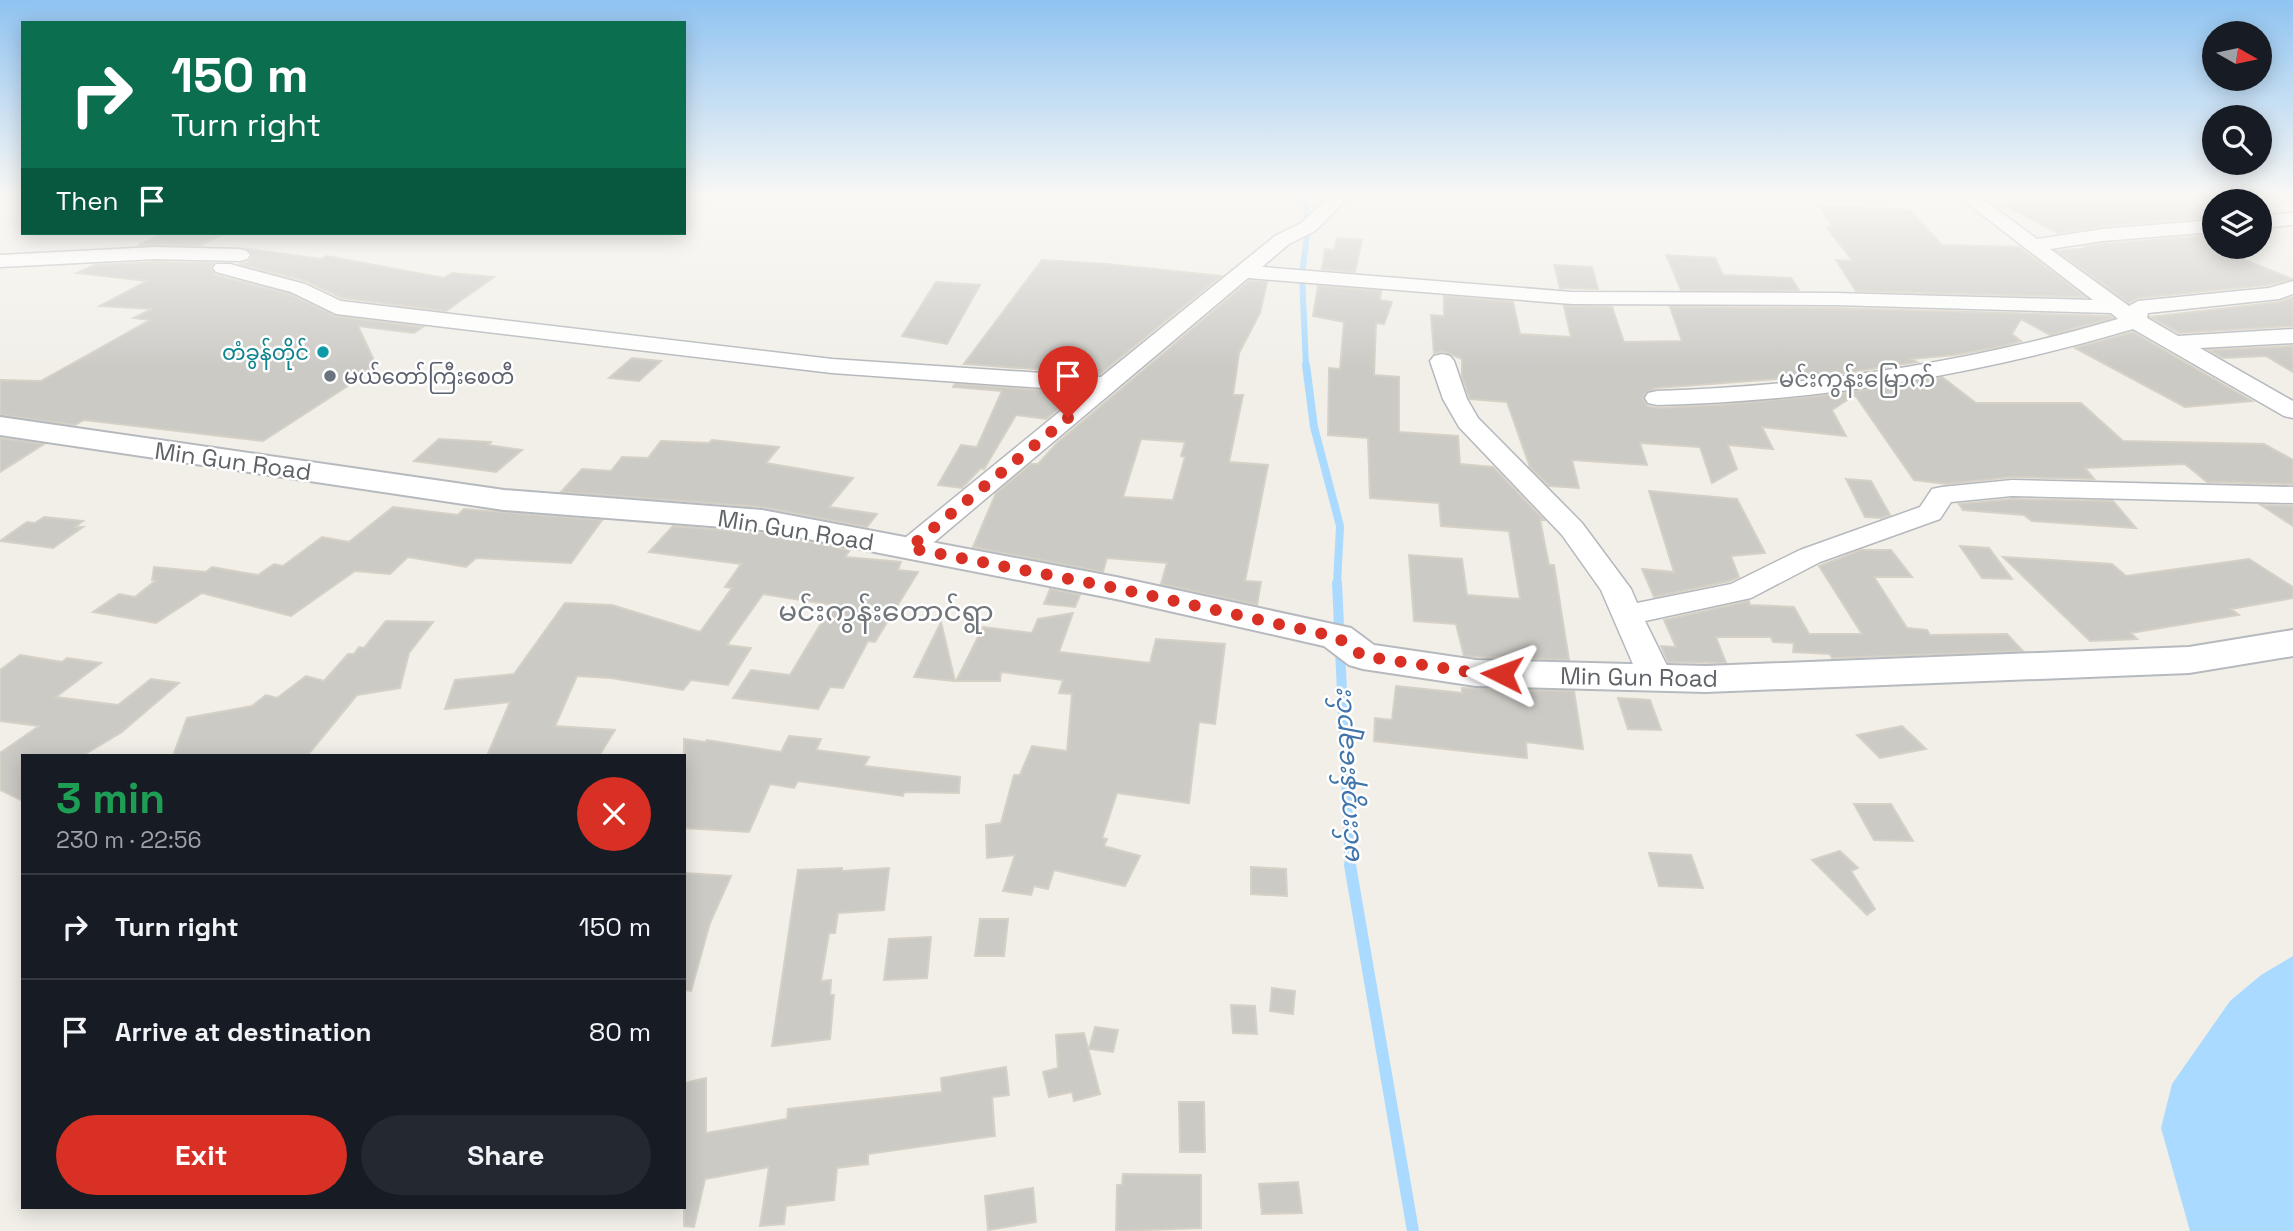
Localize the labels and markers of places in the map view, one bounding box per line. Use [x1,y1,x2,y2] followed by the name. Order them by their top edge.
[222,337,309,370] place label: တံခွန်တိုင်
[315,344,331,360] marker: တံခွန်တိုင်
[1038,346,1098,418] pin
[344,361,514,394] place label: မယ်တော်ကြီးစေတီ
[322,368,338,384] marker: မယ်တော်ကြီးစေတီ

